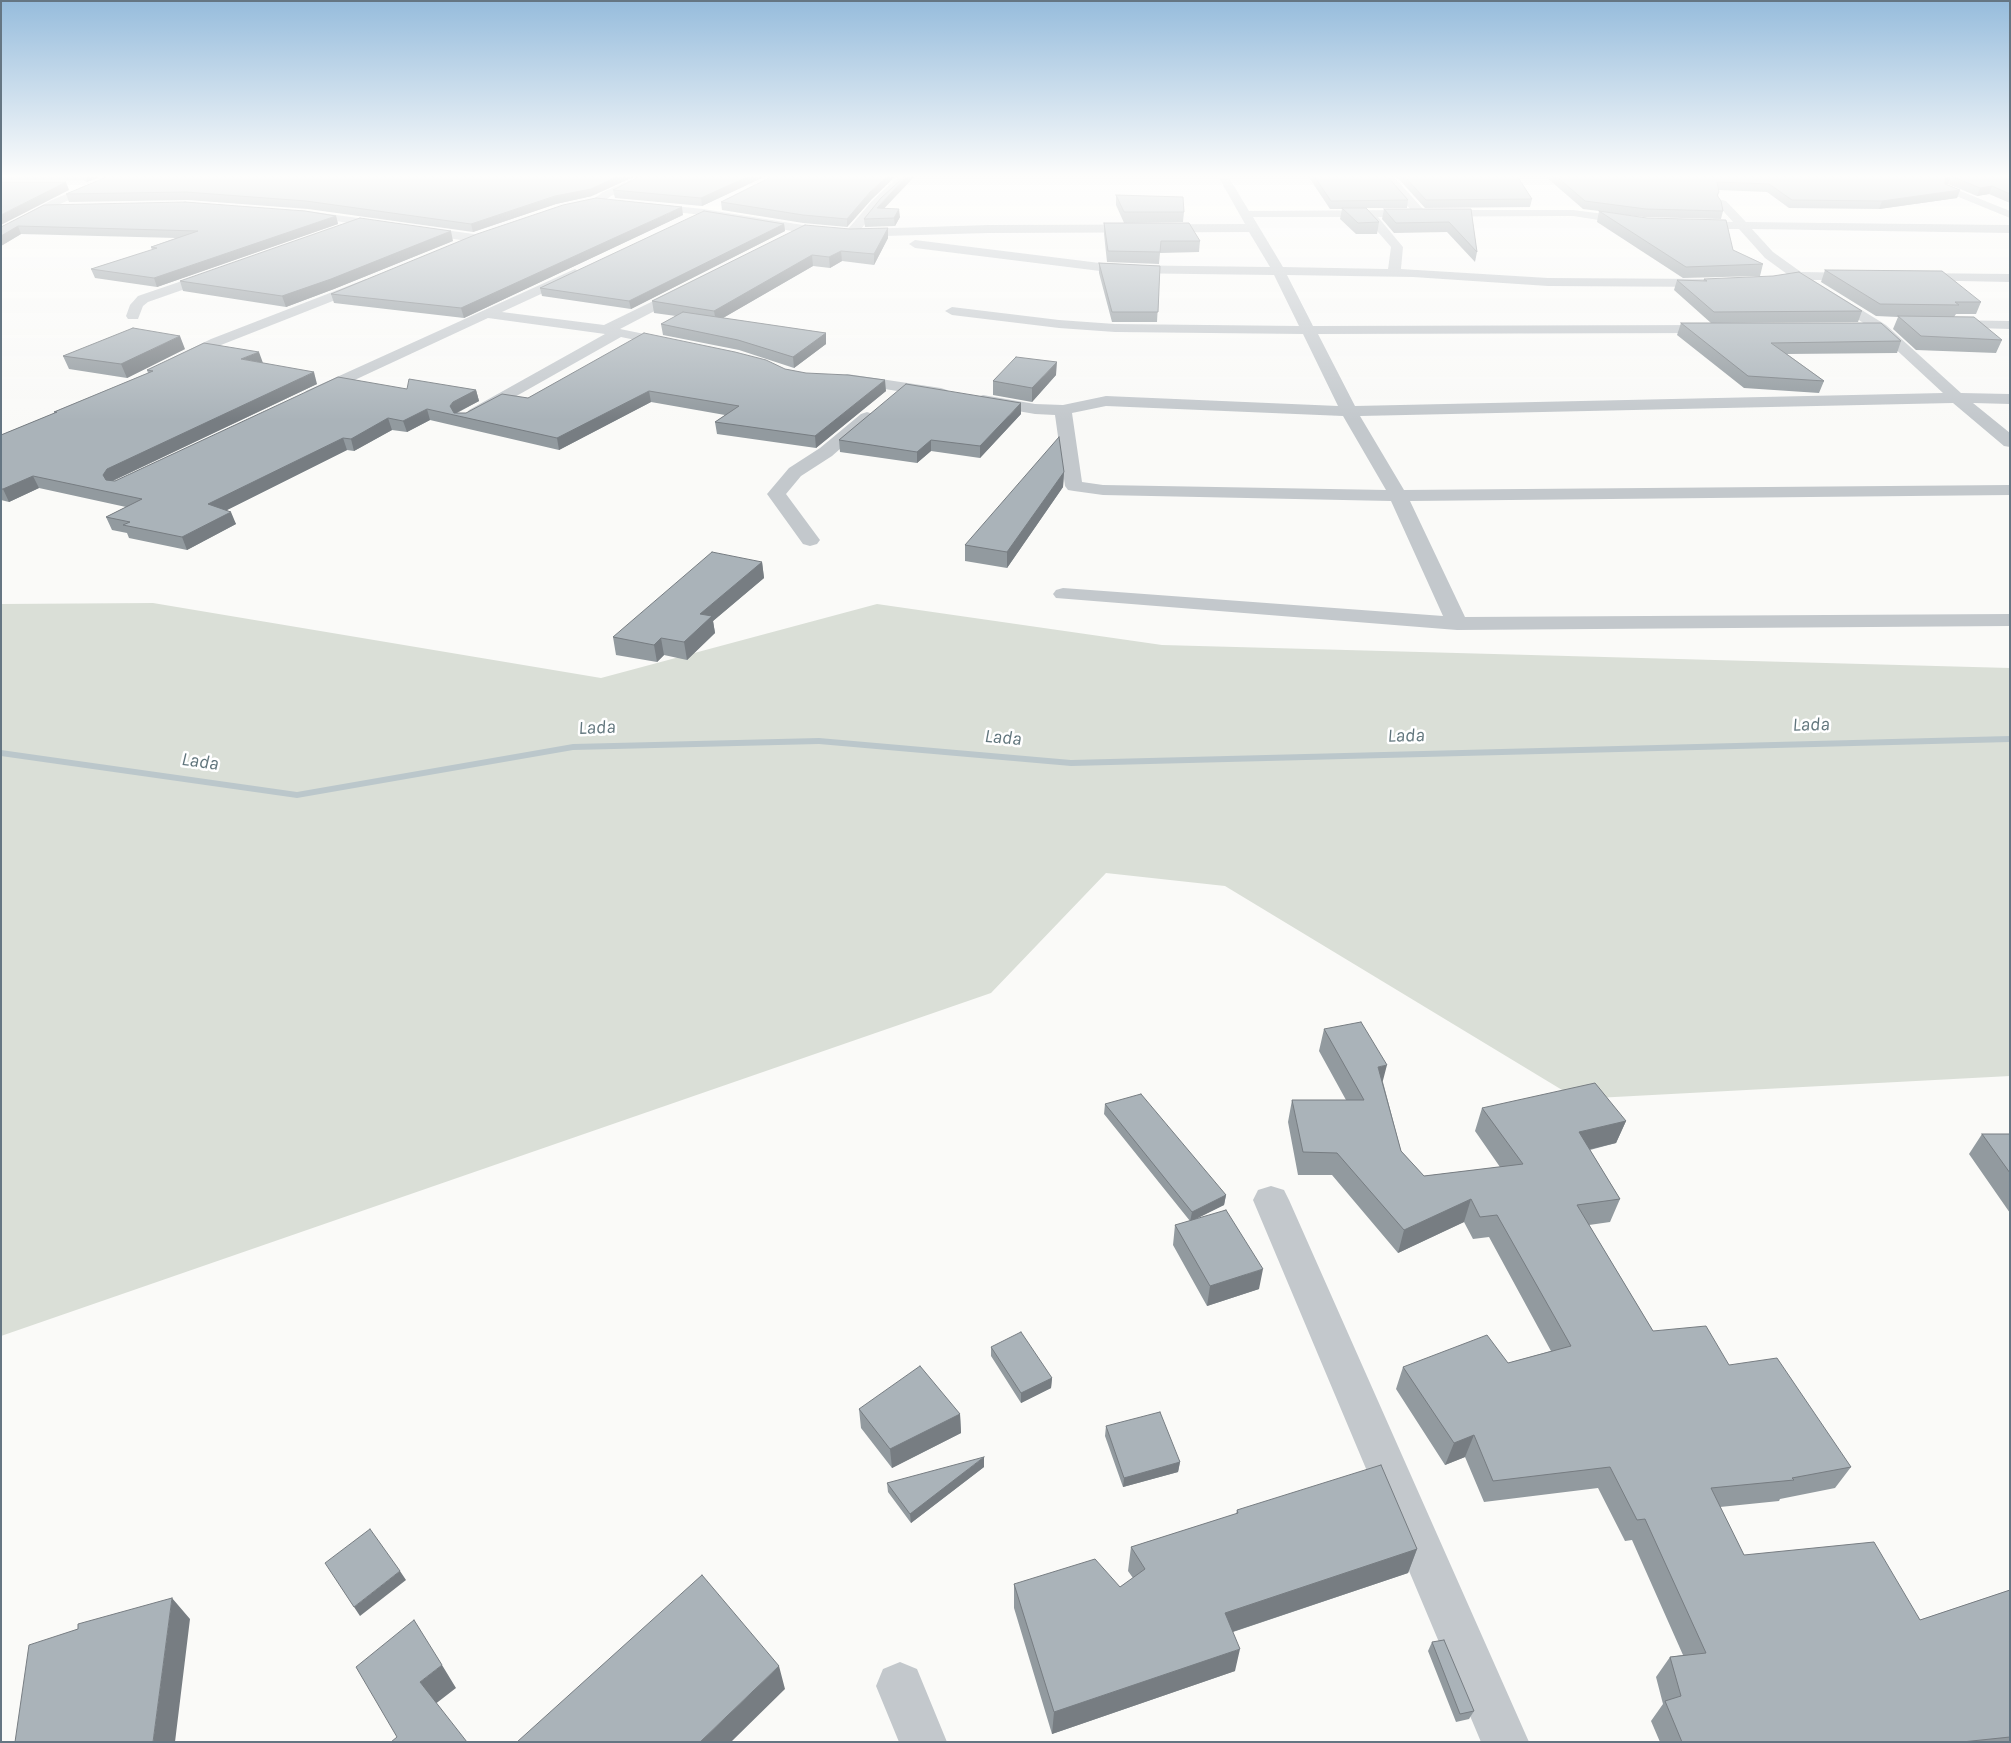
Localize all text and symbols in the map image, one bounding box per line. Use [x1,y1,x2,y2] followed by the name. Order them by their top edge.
[1792,713,1830,737] water label: Lada
[578,716,616,740] water label: Lada
[1387,724,1425,748] water label: Lada
[983,725,1023,751] water label: Lada
[180,748,220,776] water label: Lada

